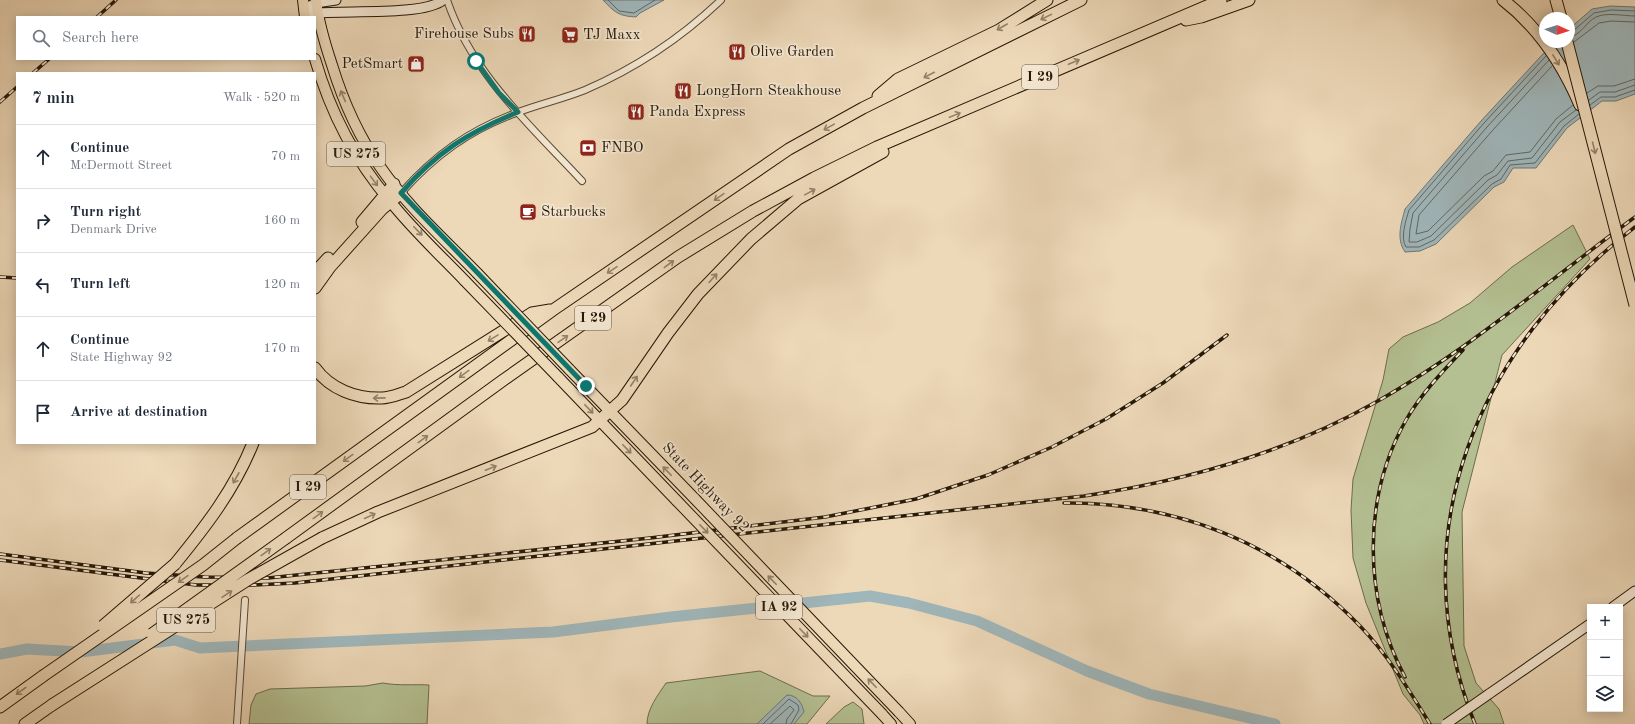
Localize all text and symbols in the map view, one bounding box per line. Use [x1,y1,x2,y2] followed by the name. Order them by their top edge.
[1539,12,1575,48] north arrow
[1040,14,1052,21] one-way arrow
[16,16,316,60] search box
[517,24,537,44] restaurant icon: Firehouse Subs
[996,24,1008,32] one-way arrow
[560,25,580,45] supermarket icon: TJ Maxx
[30,27,52,49] icon: search
[414,27,514,42] place label: Firehouse Subs
[583,28,641,43] place label: TJ Maxx
[62,31,139,46] text: Search here
[727,42,747,62] restaurant icon: Olive Garden
[750,45,834,60] place label: Olive Garden
[467,52,485,70] route start
[406,54,426,74] shop icon: PetSmart
[1553,54,1561,66] one-way arrow
[341,57,403,72] place label: PetSmart
[1068,58,1080,66] one-way arrow
[1022,65,1058,89] road number: I 29
[923,72,935,79] one-way arrow
[673,81,693,101] restaurant icon: LongHorn Steakhouse
[696,84,841,99] place label: LongHorn Steakhouse
[32,90,75,107] text: 7 min
[223,91,300,104] text: Walk · 520 m
[339,91,346,103] one-way arrow
[626,102,646,122] restaurant icon: Panda Express
[649,105,745,120] place label: Panda Express
[949,111,961,118] one-way arrow
[823,124,835,131] one-way arrow
[578,138,598,158] bank icon: FNBO
[70,141,129,156] text: Continue
[601,141,644,156] place label: FNBO
[1591,141,1598,154] one-way arrow
[327,142,385,166] road number: US 275
[32,146,54,168] icon: ahead
[271,150,300,163] text: 70 m
[70,159,172,172] text: McDermott Street
[370,175,378,186] one-way arrow
[804,188,816,196] one-way arrow
[714,193,725,201] one-way arrow
[518,202,538,222] cafe icon: Starbucks
[70,205,141,220] text: Turn right
[541,205,606,220] place label: Starbucks
[32,210,54,232] icon: right
[263,214,300,227] text: 160 m
[70,223,157,236] text: Denmark Drive
[413,226,422,236] one-way arrow
[663,260,674,268] one-way arrow
[607,266,618,274] one-way arrow
[708,273,718,283] one-way arrow
[32,274,54,296] icon: left
[70,277,130,292] text: Turn left
[263,278,300,291] text: 120 m
[575,306,611,330] road number: I 29
[70,333,129,348] text: Continue
[487,334,499,342] one-way arrow
[557,335,568,343] one-way arrow
[32,338,54,360] icon: ahead
[263,342,300,355] text: 170 m
[70,351,173,364] text: State Highway 92
[459,370,470,378] one-way arrow
[630,376,638,387] one-way arrow
[577,377,595,395] route end
[373,394,386,401] one-way arrow
[32,402,54,424] icon: arrive
[584,404,593,414] one-way arrow
[70,405,208,420] text: Arrive at destination
[417,435,428,443] one-way arrow
[659,440,751,536] street label: State Highway 92
[622,444,632,454] one-way arrow
[343,454,354,462] one-way arrow
[484,463,496,471] one-way arrow
[663,466,672,476] one-way arrow
[232,472,239,484] one-way arrow
[290,475,326,499] road number: I 29
[312,511,323,519] one-way arrow
[364,512,376,519] one-way arrow
[699,524,709,534] one-way arrow
[261,548,272,556] one-way arrow
[178,575,189,583] one-way arrow
[768,575,777,585] one-way arrow
[221,590,232,598] one-way arrow
[130,595,140,604] one-way arrow
[756,595,802,619] road number: IA 92
[1587,604,1623,712] map controls
[1587,604,1623,640] button: +
[157,608,215,632] road number: US 275
[799,628,808,638] one-way arrow
[1587,640,1623,676] button: −
[1587,676,1623,712] button: layers
[867,678,877,688] one-way arrow
[16,687,27,695] one-way arrow

